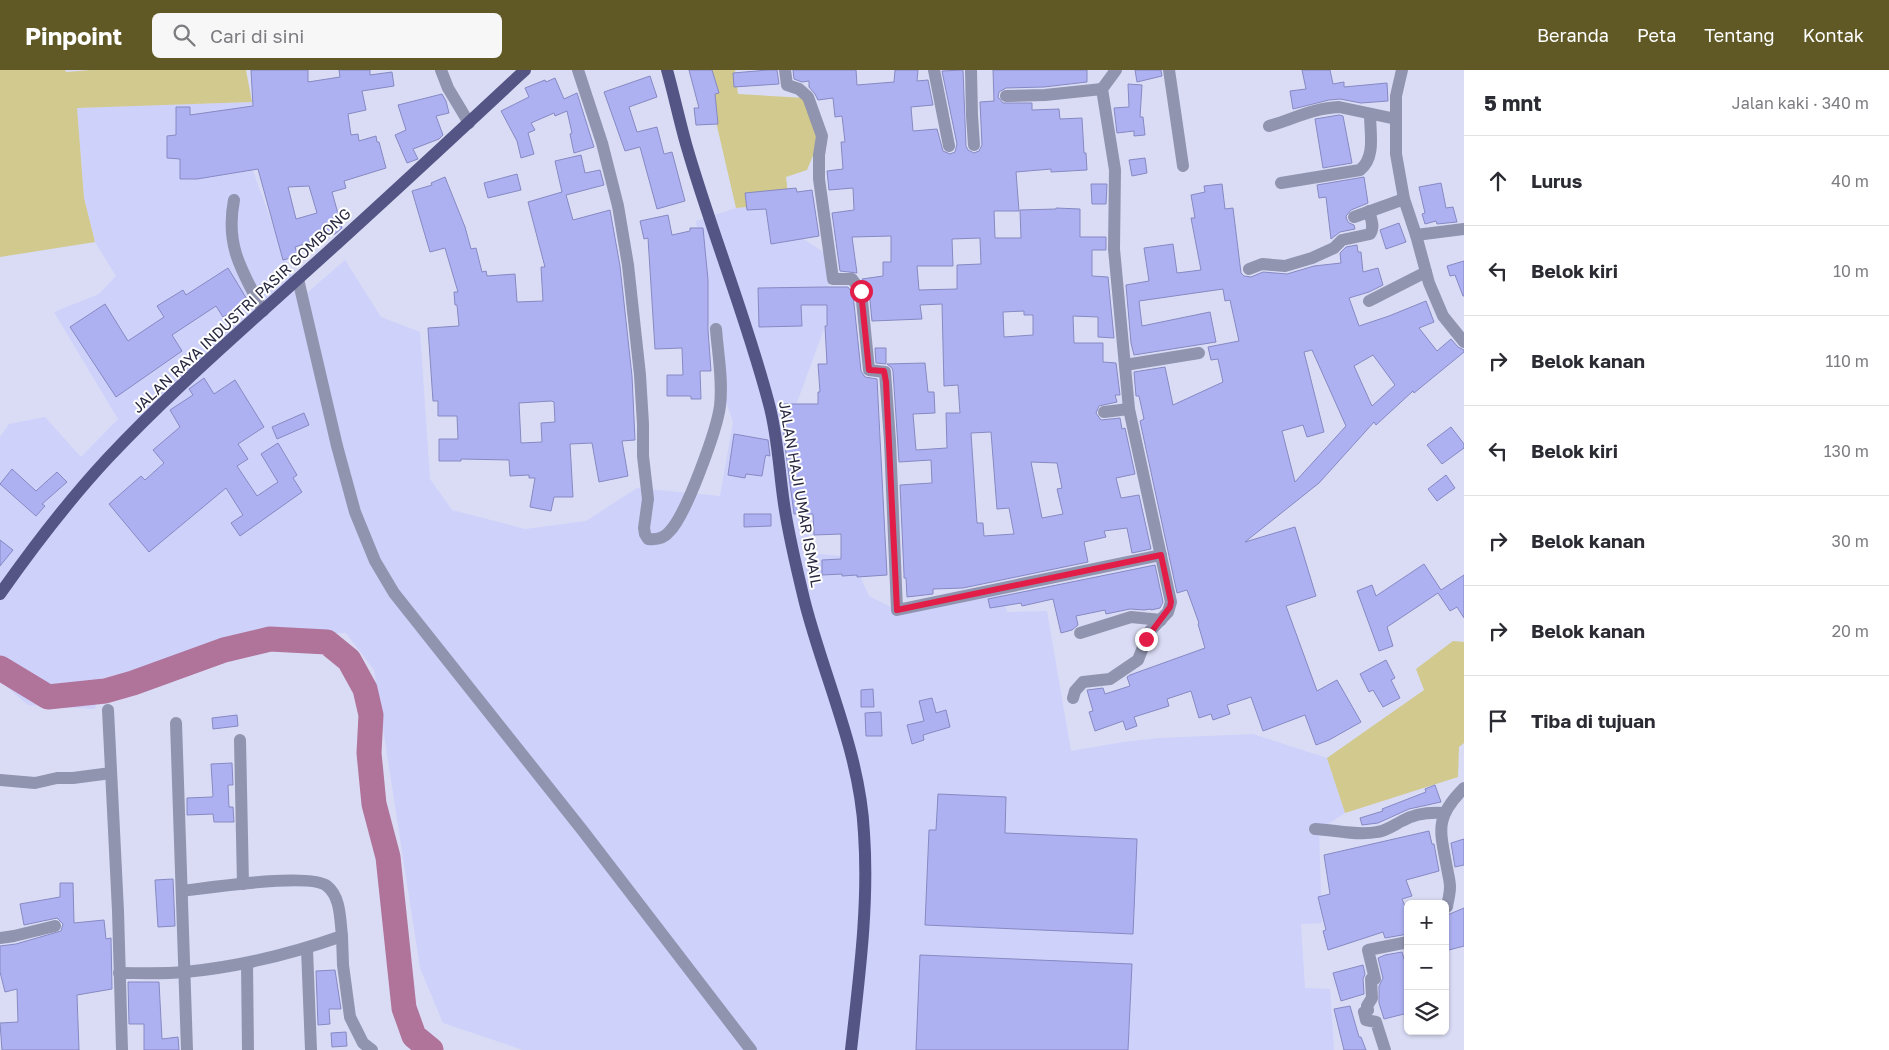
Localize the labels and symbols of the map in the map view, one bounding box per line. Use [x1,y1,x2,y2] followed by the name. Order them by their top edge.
[128,204,354,416] street label: JALAN RAYA INDUSTRI PASIR GOMBONG
[850,280,873,303] route start
[776,399,826,589] street label: JALAN HAJI UMAR ISMAIL
[1135,628,1158,651] route end

